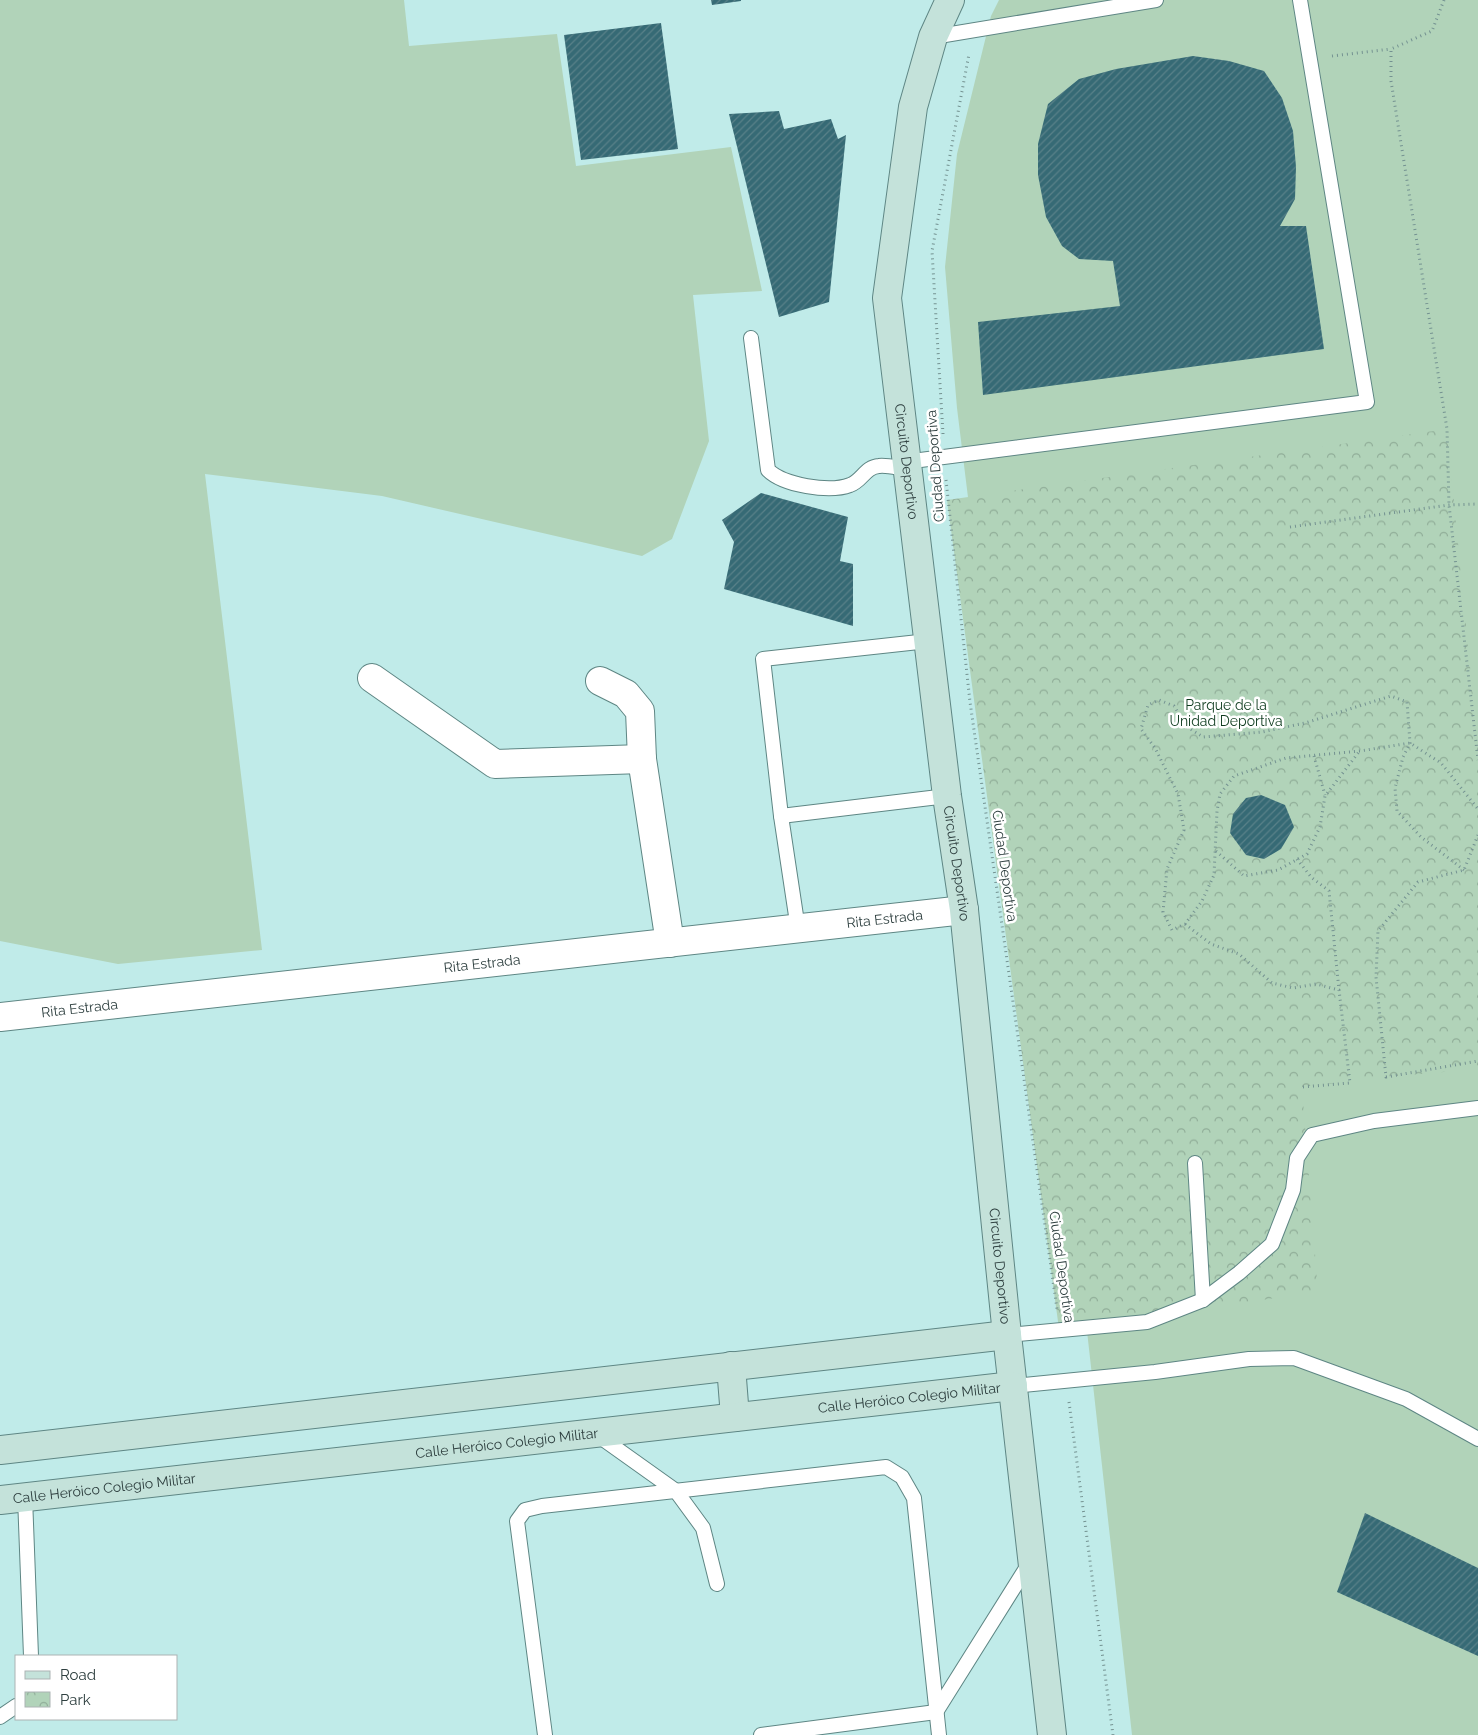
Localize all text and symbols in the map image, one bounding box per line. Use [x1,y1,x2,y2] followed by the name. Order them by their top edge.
[892,403,922,520] street label: Circuito Deportivo
[923,409,947,523] street label: Ciudad Deportiva
[1169,697,1283,729] park label: Parque de la Unidad Deportiva
[941,805,973,922] street label: Circuito Deportivo
[989,809,1021,923] street label: Ciudad Deportiva
[845,907,924,931] street label: Rita Estrada
[443,951,521,976] street label: Rita Estrada
[40,996,119,1020] street label: Rita Estrada
[986,1207,1014,1325] street label: Circuito Deportivo
[1046,1210,1078,1324] street label: Ciudad Deportiva
[817,1379,1002,1416] street label: Calle Heróico Colegio Militar
[415,1425,599,1461] street label: Calle Heróico Colegio Militar
[12,1470,197,1506] street label: Calle Heróico Colegio Militar
[15,1655,178,1720] legend
[60,1666,96,1684] text: Road
[60,1691,91,1709] text: Park

